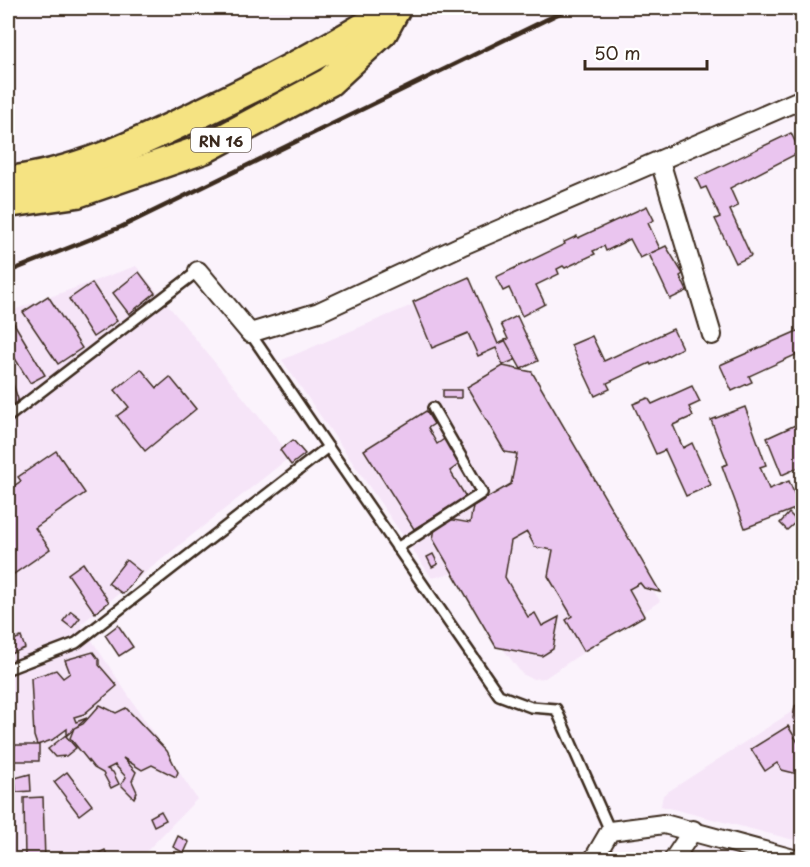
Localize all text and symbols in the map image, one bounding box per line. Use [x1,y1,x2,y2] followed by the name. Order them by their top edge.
[585,33,706,71] scale bar
[594,39,641,66] text: 50 m
[191,128,251,152] road number: RN 16

